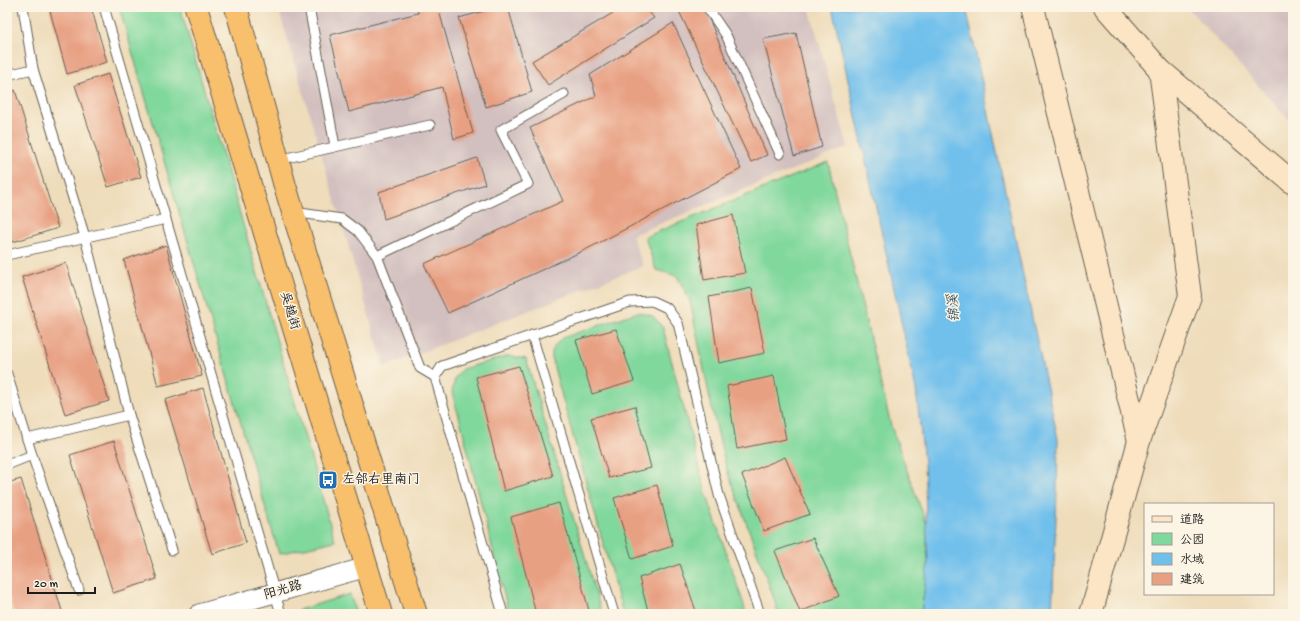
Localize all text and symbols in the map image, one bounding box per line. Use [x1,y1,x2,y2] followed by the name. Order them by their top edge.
[276,290,304,332] street label: 吴越街
[944,292,965,323] water label: 锦溪
[317,469,339,491] bus stop icon: 左邻右里南门
[342,471,420,488] place label: 左邻右里南门
[1144,503,1274,595] legend
[1180,513,1204,528] text: 道路
[1180,533,1204,548] text: 公园
[1180,553,1204,568] text: 水域
[28,569,95,595] scale bar
[1180,573,1204,588] text: 建筑
[262,577,304,604] street label: 阳光路
[34,578,59,592] text: 20 m

